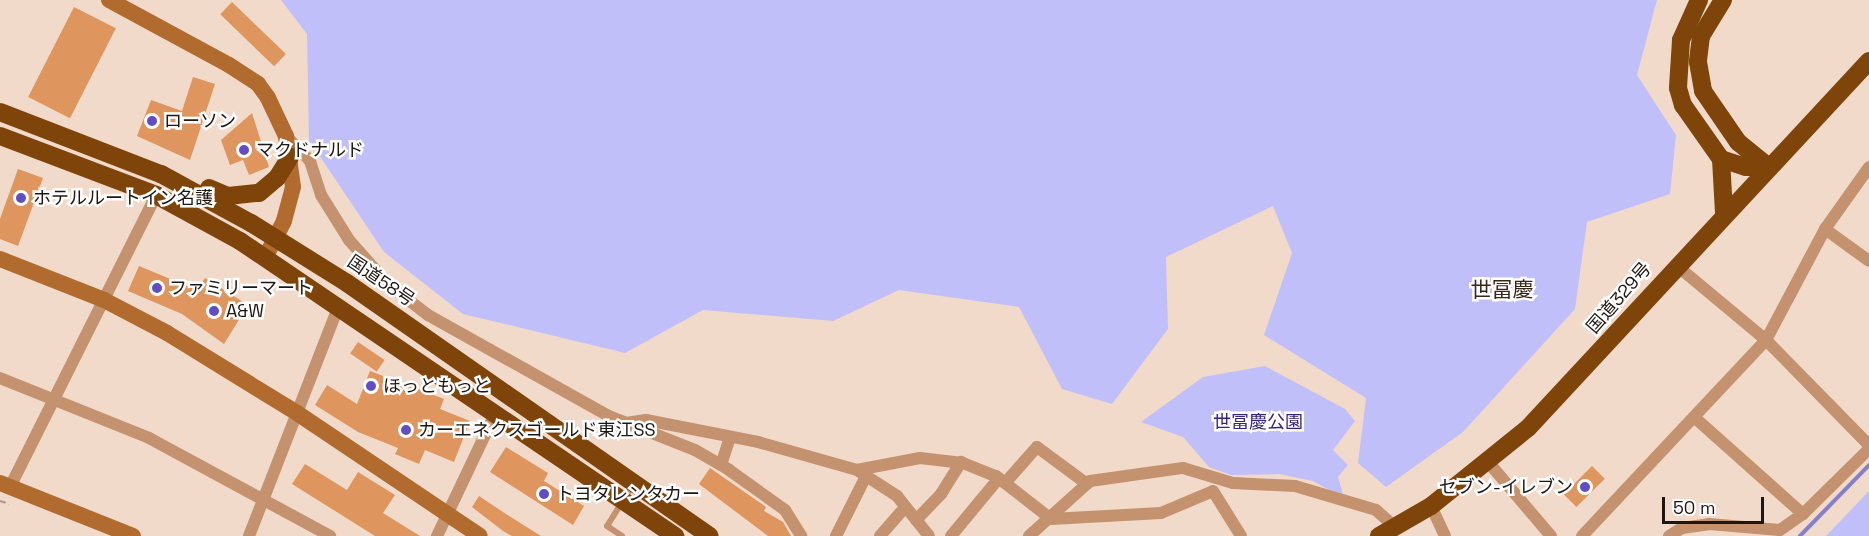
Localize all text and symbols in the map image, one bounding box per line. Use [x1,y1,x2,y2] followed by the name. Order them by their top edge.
[164,110,236,132] place label: ローソン
[145,114,159,128] marker: ローソン
[256,139,364,161] place label: マクドナルド
[237,143,251,157] marker: マクドナルド
[33,187,213,209] place label: ホテルルートイン名護
[14,191,28,205] marker: ホテルルートイン名護
[343,251,419,311] street label: 国道58号
[1582,258,1656,338] street label: 国道329号
[169,277,313,299] place label: ファミリーマート
[1471,277,1533,303] district label: 世冨慶
[150,281,164,295] marker: ファミリーマート
[226,300,264,322] place label: A&W
[207,304,221,318] marker: A&W
[383,375,491,397] place label: ほっともっと
[364,379,378,393] marker: ほっともっと
[1213,411,1303,433] park label: 世冨慶公園
[418,419,656,441] place label: カーエネクスゴールド東江SS
[399,423,413,437] marker: カーエネクスゴールド東江SS
[1439,476,1573,498] place label: セブン-イレブン
[1578,480,1592,494] marker: セブン-イレブン
[556,483,700,505] place label: トヨタレンタカー
[1665,485,1767,523] scale bar
[537,487,551,501] marker: トヨタレンタカー
[1673,496,1715,519] text: 50 m

